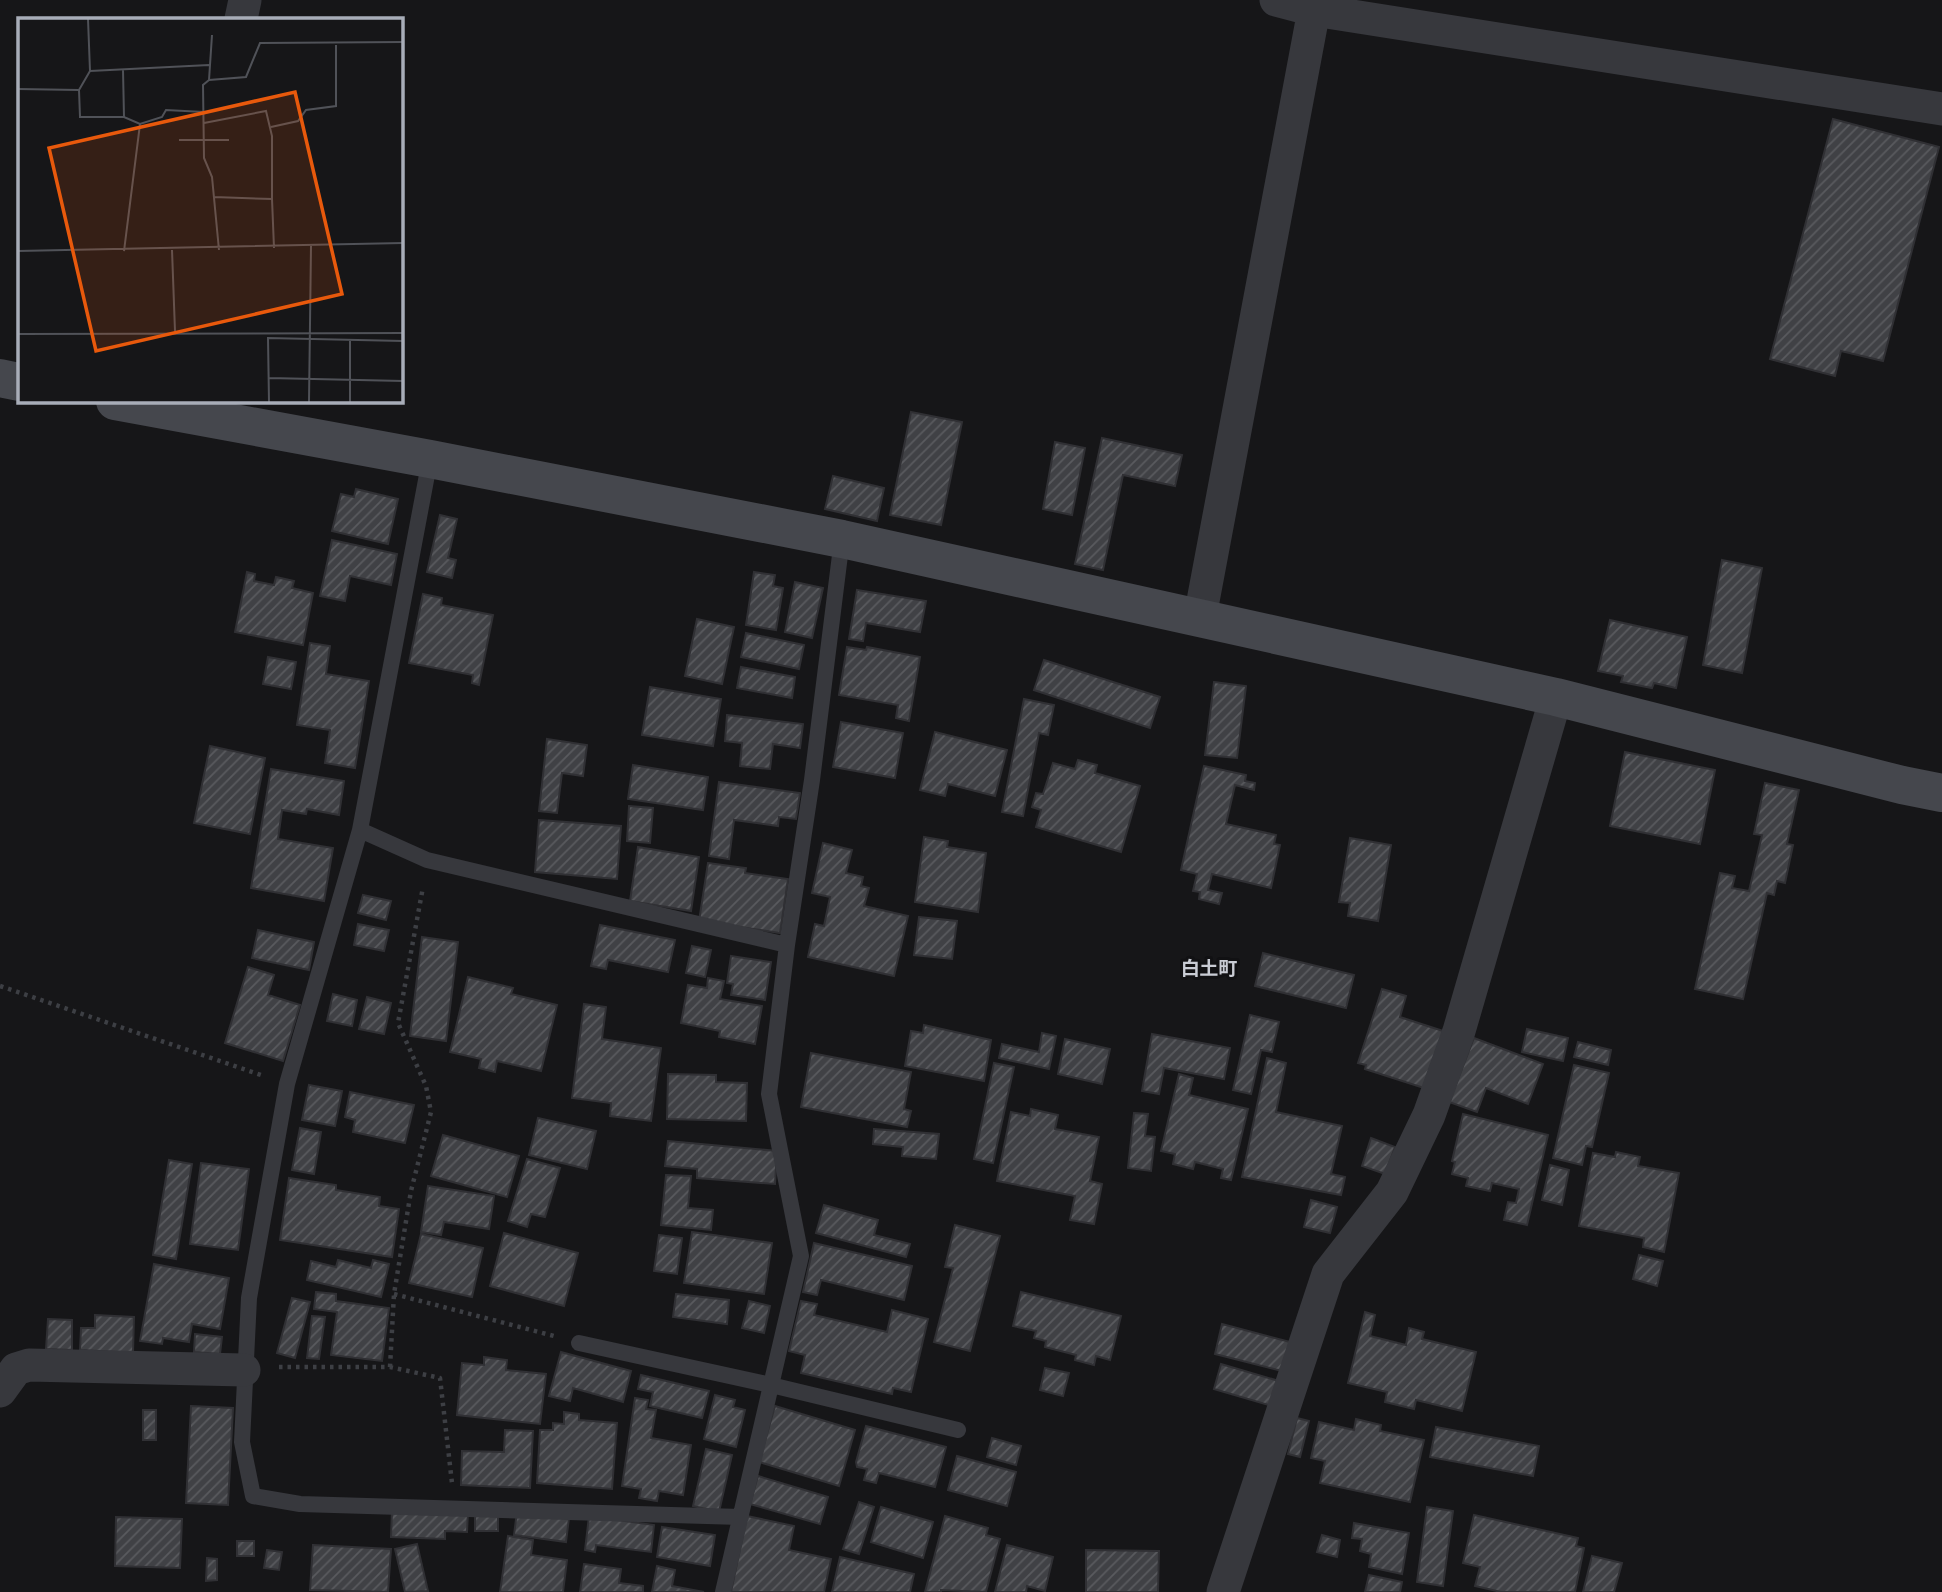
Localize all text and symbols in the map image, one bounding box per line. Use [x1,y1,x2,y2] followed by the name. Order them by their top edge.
[18,18,402,402] inset map
[1180,955,1238,981] district label: 白土町

